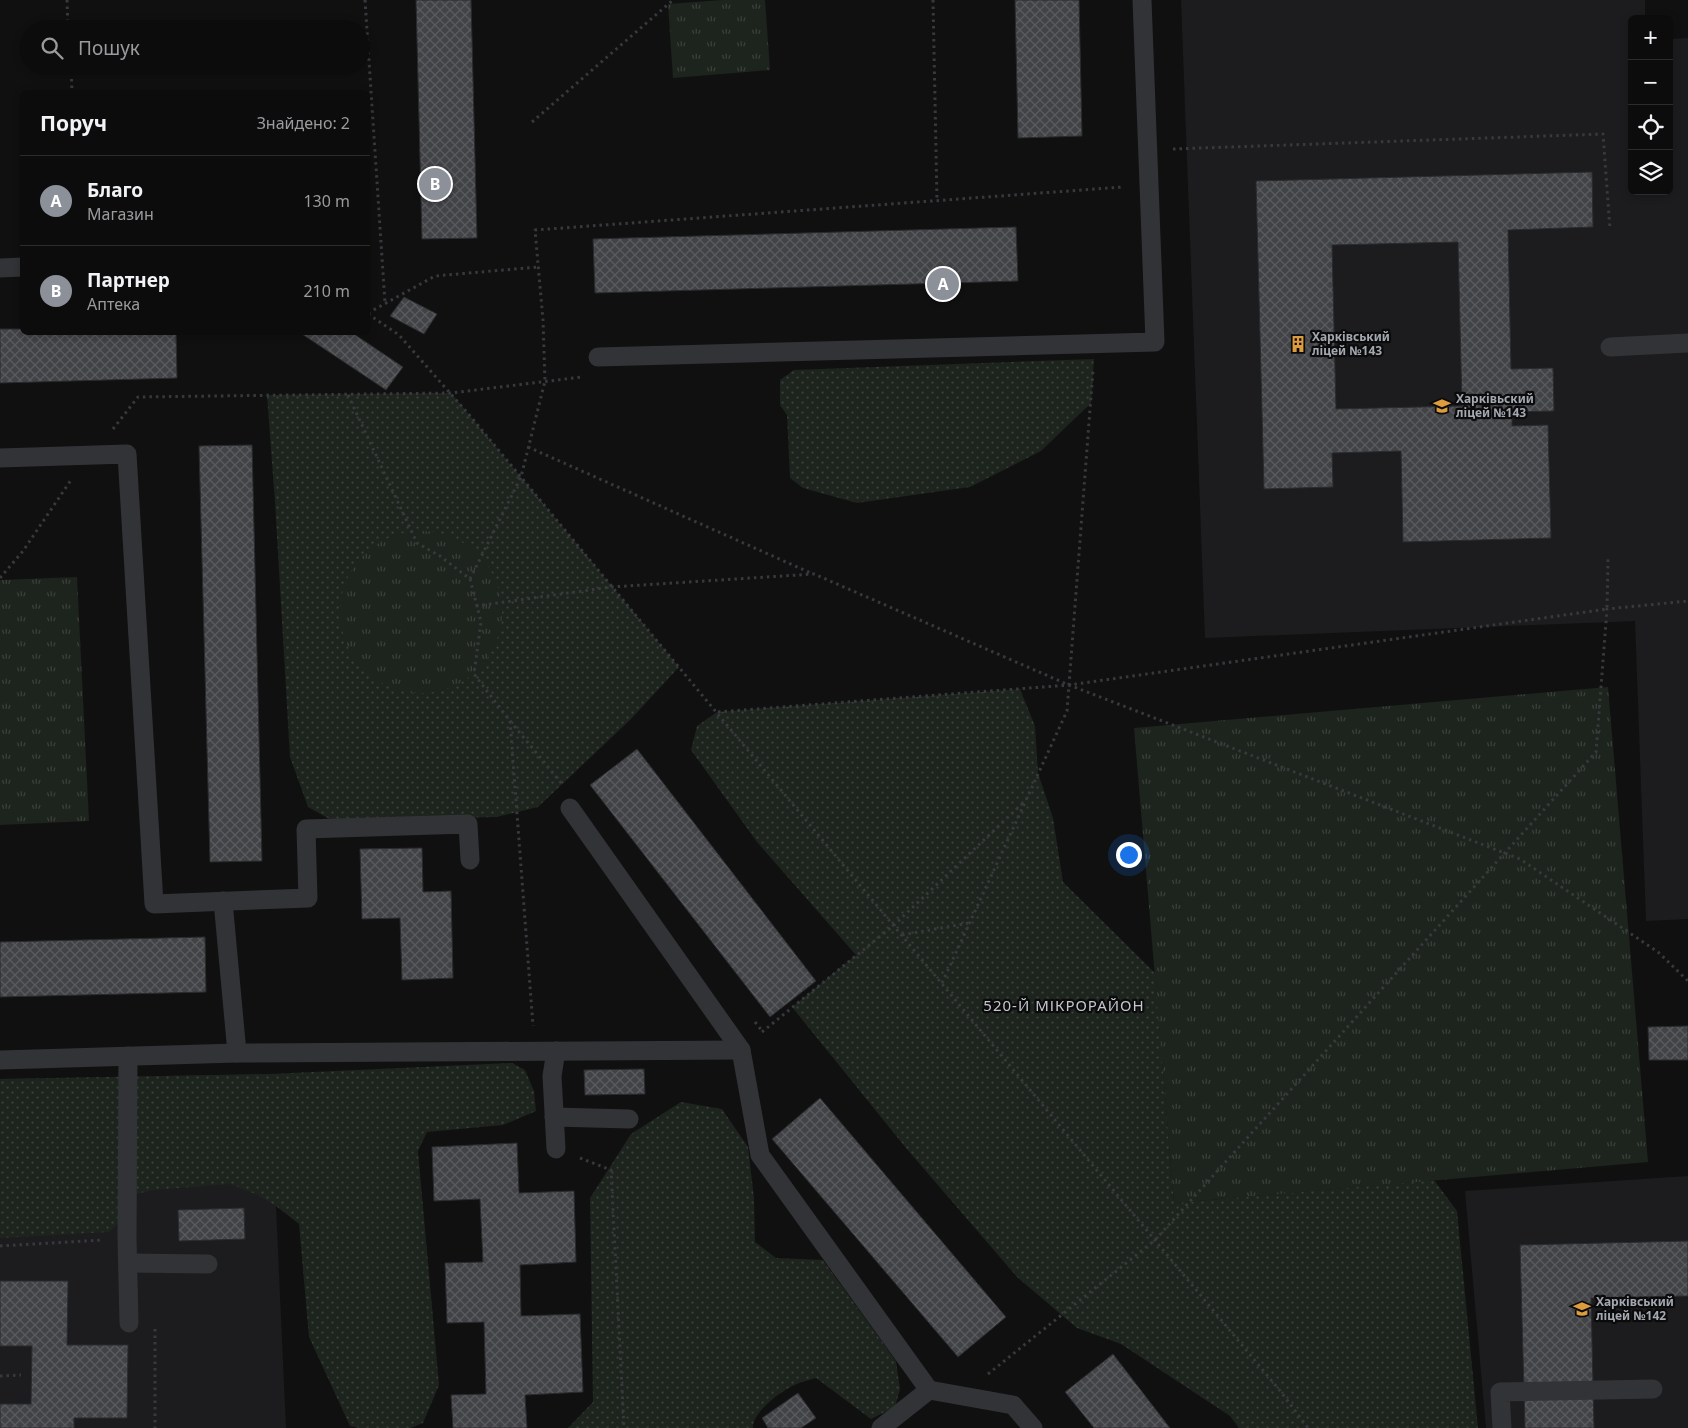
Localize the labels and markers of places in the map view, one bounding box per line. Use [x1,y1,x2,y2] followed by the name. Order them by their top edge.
[419,165,451,203] pin: B
[927,265,959,303] pin: A
[1312,328,1390,359] place label: Харківський ліцей №143
[1288,334,1308,354] building icon: Харківський ліцей №143
[1456,390,1534,421] place label: Харківьский ліцей №143
[1432,396,1452,416] school or university icon: Харківьский ліцей №143
[1596,1293,1674,1324] place label: Харківський ліцей №142
[1572,1299,1592,1319] school or university icon: Харківський ліцей №142

